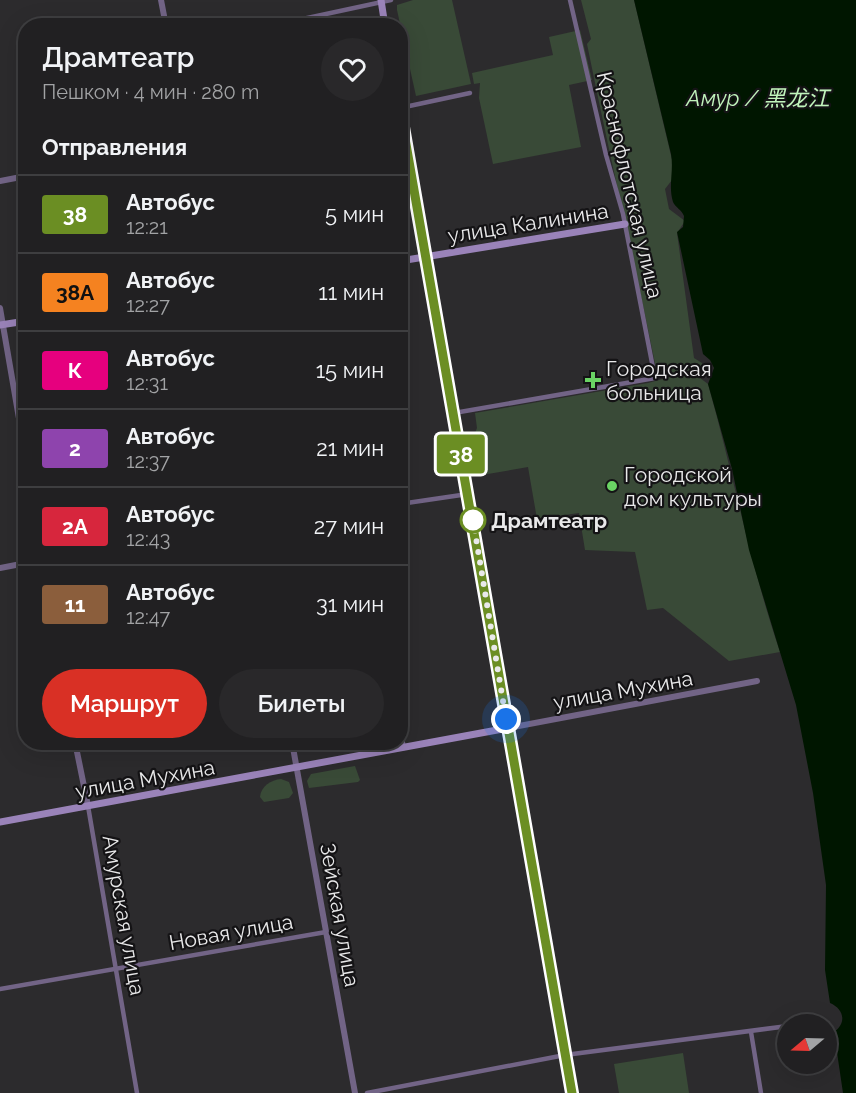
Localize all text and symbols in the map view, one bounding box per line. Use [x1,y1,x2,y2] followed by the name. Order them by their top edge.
[321,38,384,101] button: heart
[42,41,194,74] text: Драмтеатр
[592,69,668,301] street label: Краснофлотская улица
[42,80,259,104] text: Пешком · 4 мин · 280 m
[685,85,832,111] water label: Амур / 黑龙江
[42,134,187,160] text: Отправления
[126,189,215,215] text: Автобус
[446,198,610,248] street label: улица Калинина
[325,201,384,227] text: 5 мин
[63,202,87,227] text: 38
[126,215,168,239] text: 12:21
[126,267,215,293] text: Автобус
[318,279,384,305] text: 11 мин
[56,280,94,305] text: 38А
[126,293,170,317] text: 12:27
[126,345,215,371] text: Автобус
[606,356,712,405] place label: Городская больница
[316,357,384,383] text: 15 мин
[68,358,82,383] text: К
[126,371,168,395] text: 12:31
[584,371,602,389] marker: Городская больница
[126,423,215,449] text: Автобус
[434,434,488,474] line badge: 38
[316,435,384,461] text: 21 мин
[69,436,81,461] text: 2
[449,442,473,467] text: 38
[126,449,170,473] text: 12:37
[624,462,762,511] place label: Городской дом культуры
[605,479,619,493] marker: Городской дом культуры
[126,501,215,527] text: Автобус
[460,507,486,533] marker: Драмтеатр
[491,508,607,533] place label: Драмтеатр
[314,513,384,539] text: 27 мин
[62,514,88,539] text: 2А
[126,527,170,551] text: 12:43
[126,579,215,605] text: Автобус
[316,591,384,617] text: 31 мин
[65,592,85,617] text: 11
[126,605,170,629] text: 12:47
[551,665,695,715] street label: улица Мухина
[42,669,207,738] button: Маршрут
[219,669,384,738] button: Билеты
[491,704,521,734] your location
[73,754,217,804] street label: улица Мухина
[98,833,150,997] street label: Амурская улица
[315,841,365,989] street label: Зейская улица
[167,909,295,955] street label: Новая улица
[777,1014,837,1074] north arrow
[777,1014,837,1074] map controls

